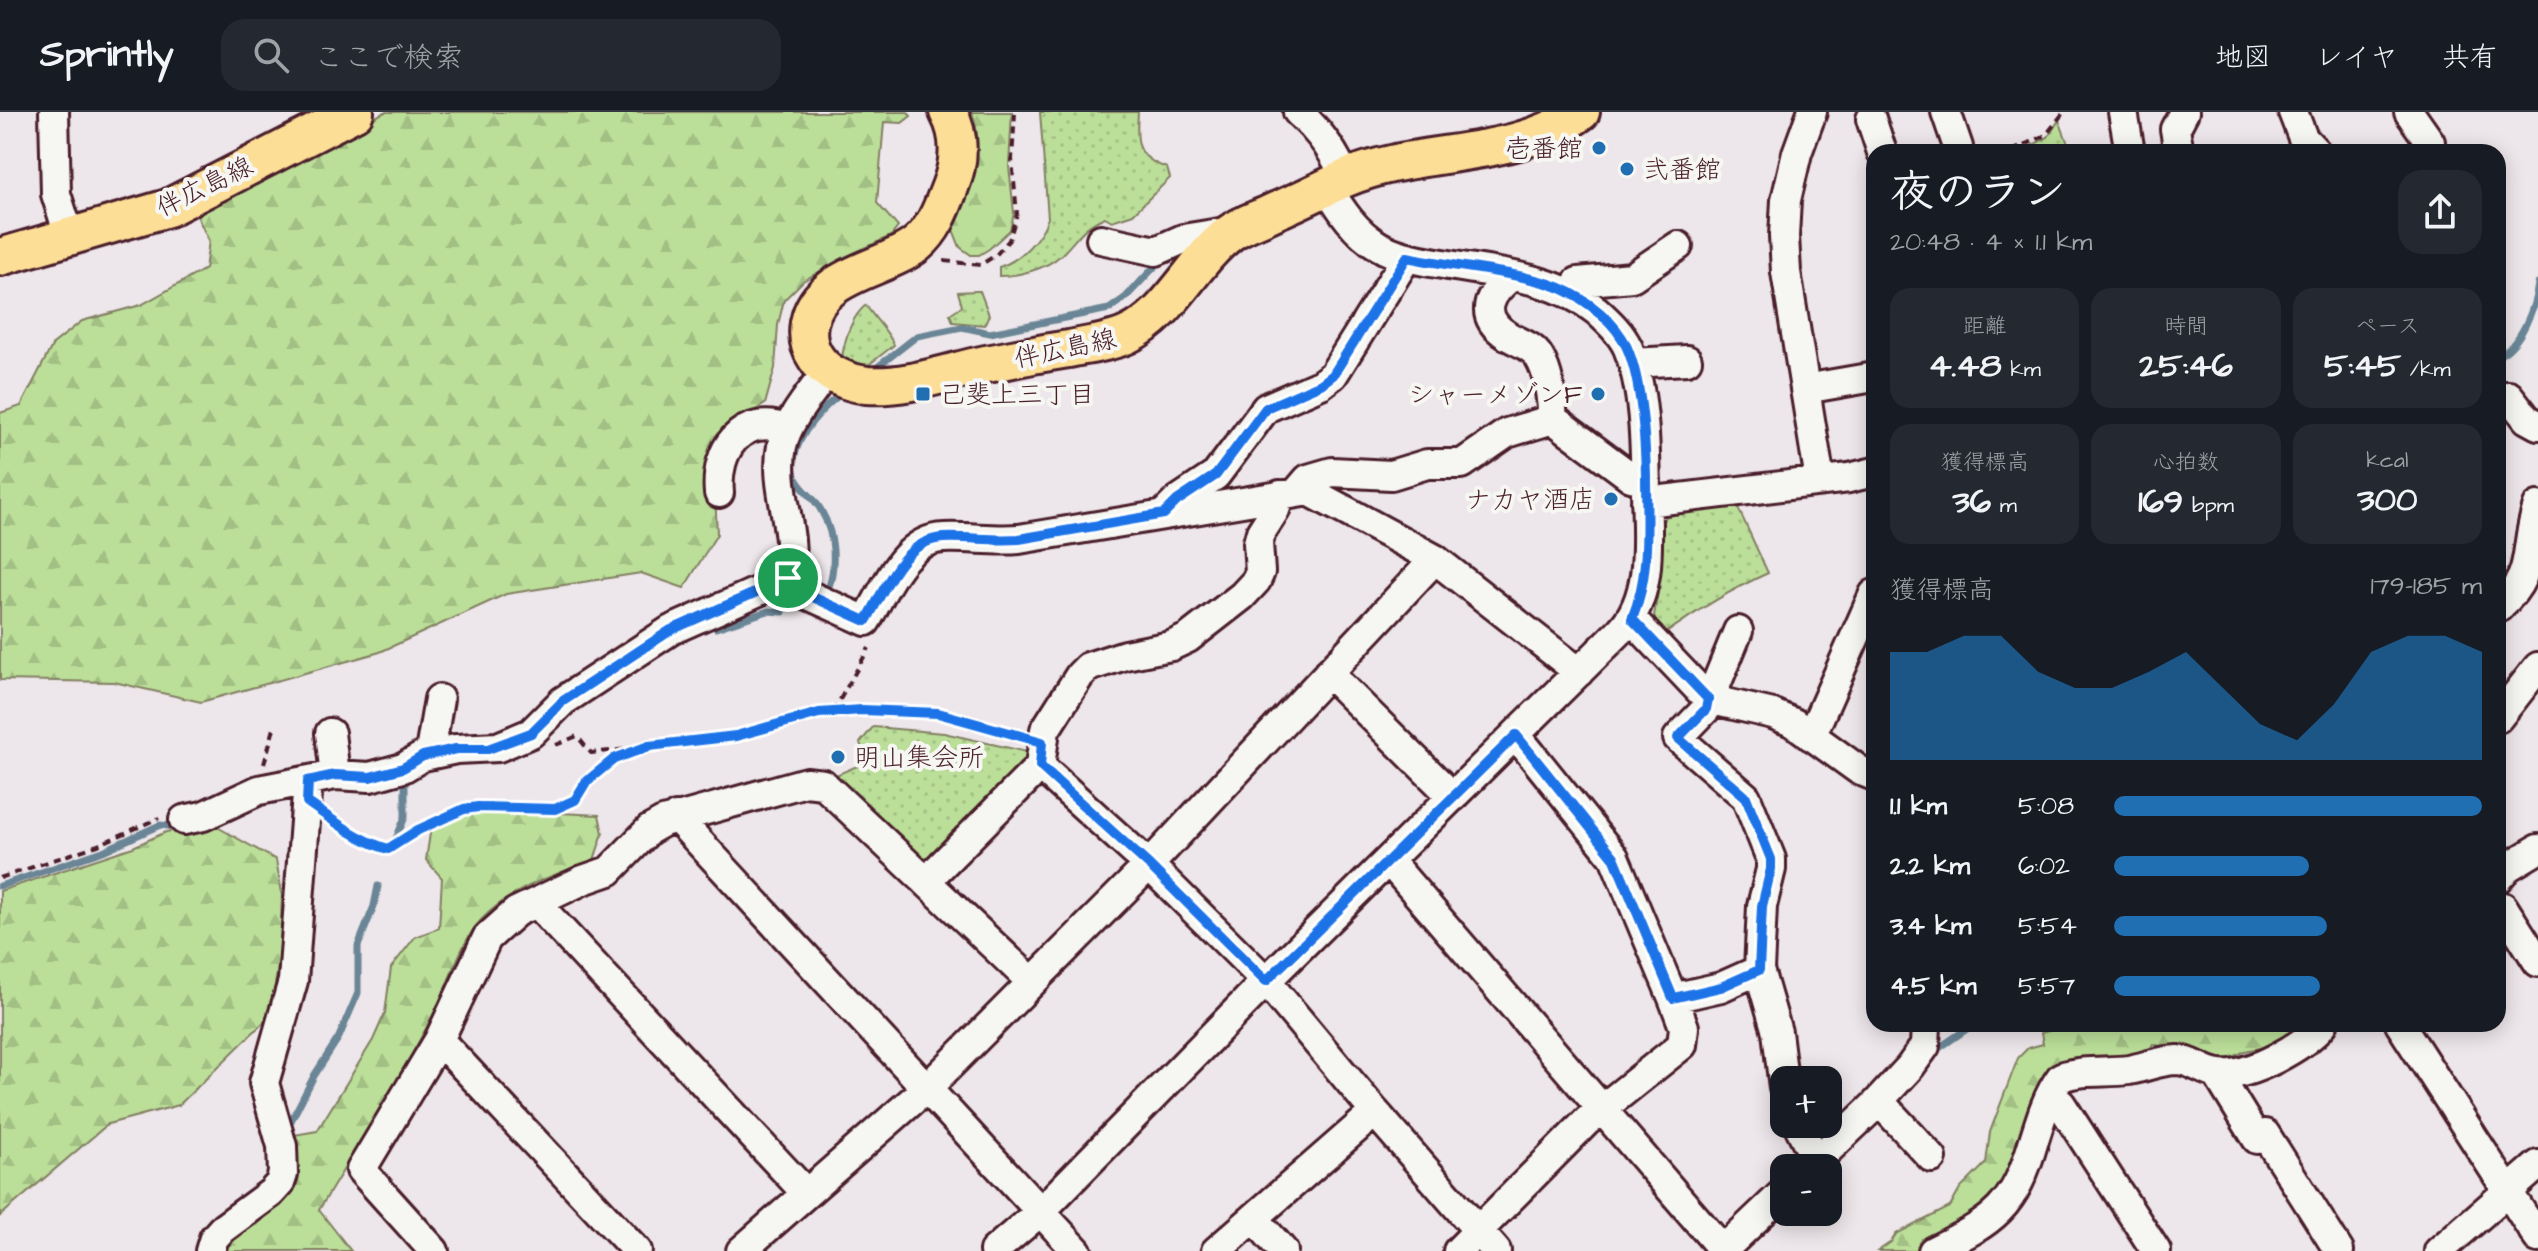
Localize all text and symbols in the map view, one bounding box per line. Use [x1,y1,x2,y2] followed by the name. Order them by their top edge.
[221,19,781,91] search box
[40,29,173,81] text: Sprintly
[249,33,293,77] icon: search
[313,37,463,79] text: ここで検索
[2215,38,2271,77] text: 地図
[2315,38,2398,77] text: レイヤ
[2442,38,2498,77] text: 共有
[1505,131,1583,167] place label: 壱番館
[1590,139,1608,157] marker: 壱番館
[150,148,259,226] street label: 伴広島線
[1643,152,1721,188] place label: 弐番館
[1618,160,1636,178] marker: 弐番館
[1890,163,2066,224] text: 夜のラン
[2398,170,2482,254] button: share
[1890,224,2092,260] text: 20:48 · 4 × 1.1 km
[1963,311,2007,342] text: 距離
[2164,311,2208,342] text: 時間
[2355,311,2420,342] text: ペース
[1011,321,1120,377] street label: 伴広島線
[1928,342,2002,390] text: 4.48
[2139,342,2233,390] text: 25:46
[2324,342,2401,390] text: 5:45
[2002,354,2041,385] text: km
[2401,354,2451,385] text: /km
[939,377,1095,413] place label: 己斐上三丁目
[1408,377,1582,413] place label: シャーメゾンF
[914,385,932,403] marker: 己斐上三丁目
[1589,385,1607,403] marker: シャーメゾンF
[2366,445,2408,476] text: kcal
[1941,447,2029,478] text: 獲得標高
[2153,447,2219,478] text: 心拍数
[2357,476,2417,524] text: 300
[1952,478,1991,526] text: 36
[2138,478,2183,526] text: 169
[1465,482,1595,518] place label: ナカヤ酒店
[1602,490,1620,508] marker: ナカヤ酒店
[1991,490,2017,521] text: m
[2183,490,2234,521] text: bpm
[754,544,822,612] pin
[766,556,810,600] icon: arrive
[2371,568,2482,604] text: 179–185 m
[1890,572,1994,608] text: 獲得標高
[854,740,984,776] place label: 明山集会所
[829,748,847,766] marker: 明山集会所
[1890,788,1947,824] text: 1.1 km
[2018,788,2074,824] text: 5:08
[1890,848,1970,884] text: 2.2 km
[2018,848,2070,884] text: 6:02
[1890,908,1971,944] text: 3.4 km
[2018,908,2077,944] text: 5:54
[1890,968,1976,1004] text: 4.5 km
[2018,968,2075,1004] text: 5:57
[1770,1066,1842,1226] map controls
[1770,1066,1842,1138] button: +
[1770,1154,1842,1226] button: −

